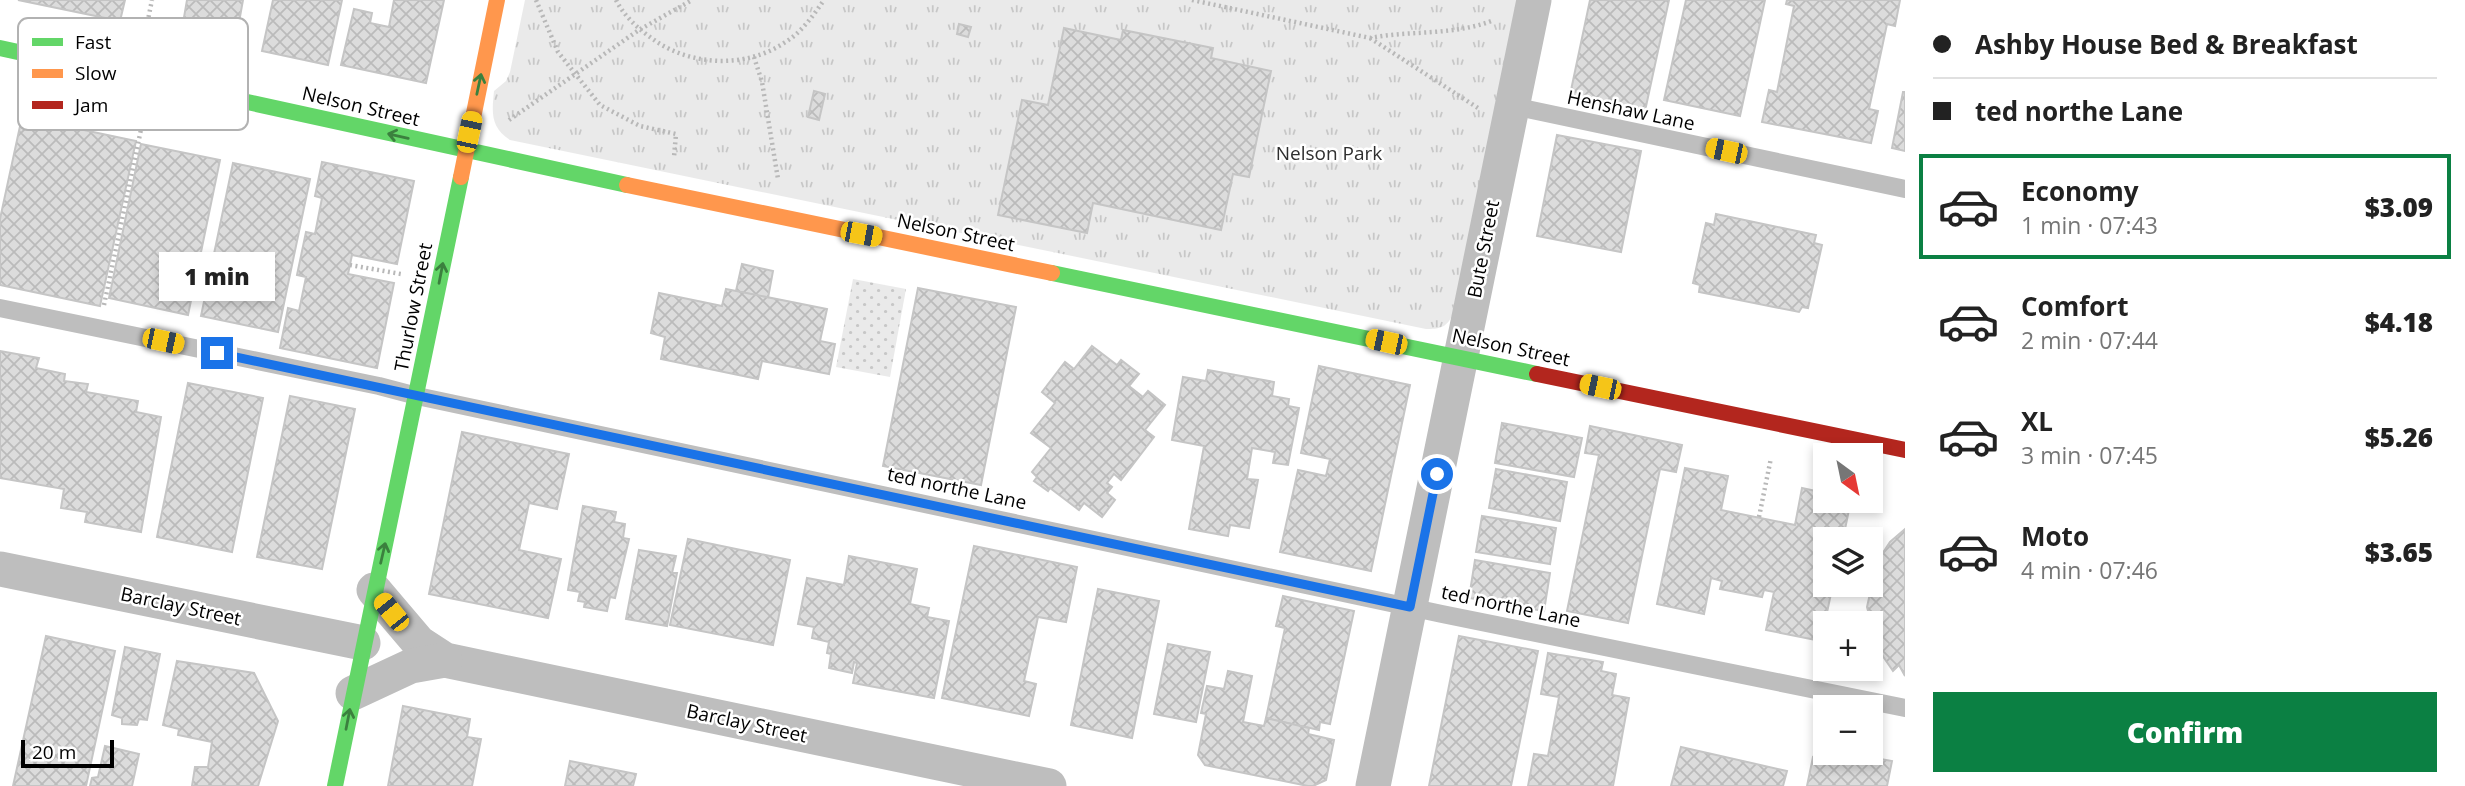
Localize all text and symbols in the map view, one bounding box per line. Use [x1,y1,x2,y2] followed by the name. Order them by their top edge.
[18,18,248,130] legend
[1975,26,2358,62] text: Ashby House Bed & Breakfast
[75,29,111,55] text: Fast
[75,60,117,86] text: Slow
[473,73,487,96] one-way arrow
[300,80,423,132] street label: Nelson Street
[1565,84,1697,136] street label: Henshaw Lane
[73,92,108,118] text: Jam
[1975,93,2183,129] text: ted northe Lane
[455,109,484,155] car
[388,129,410,142] one-way arrow
[1704,136,1749,166] car
[1276,140,1382,166] park label: Nelson Park
[2021,173,2139,209] text: Economy
[1937,175,2000,238] icon: car
[2365,189,2433,225] text: $3.09
[1461,198,1505,300] street label: Bute Street
[895,207,1018,257] street label: Nelson Street
[2021,209,2158,241] text: 1 min · 07:43
[839,220,884,248] car
[388,240,438,374] street label: Thurlow Street
[159,252,275,300] callout: 1 min
[184,260,250,292] text: 1 min
[435,262,449,285] one-way arrow
[2021,288,2128,324] text: Comfort
[1937,290,2000,353] icon: car
[2365,304,2433,340] text: $4.18
[1450,322,1573,372] street label: Nelson Street
[2021,324,2158,356] text: 2 min · 07:44
[141,326,186,356] car
[1364,327,1409,357] car
[201,337,233,369] route end
[1578,372,1623,402] car
[2021,403,2053,439] text: XL
[1937,405,2000,468] icon: car
[2365,419,2433,455] text: $5.26
[2021,439,2158,471] text: 3 min · 07:45
[1813,443,1883,513] north arrow
[1813,443,1883,765] map controls
[1421,458,1453,490] route start
[885,461,1029,515] street label: ted northe Lane
[2021,518,2089,554] text: Moto
[1937,520,2000,583] icon: car
[1813,527,1883,597] button: layers
[2365,534,2433,570] text: $3.65
[376,542,390,565] one-way arrow
[2021,554,2158,586] text: 4 min · 07:46
[1439,579,1583,633] street label: ted northe Lane
[118,581,244,632] street label: Barclay Street
[370,589,413,635] car
[1813,611,1883,681] button: +
[1933,692,2437,772] button: Confirm
[1813,695,1883,765] button: −
[684,698,810,749] street label: Barclay Street
[342,708,355,731] one-way arrow
[21,737,114,769] scale bar
[32,739,76,765] text: 20 m

